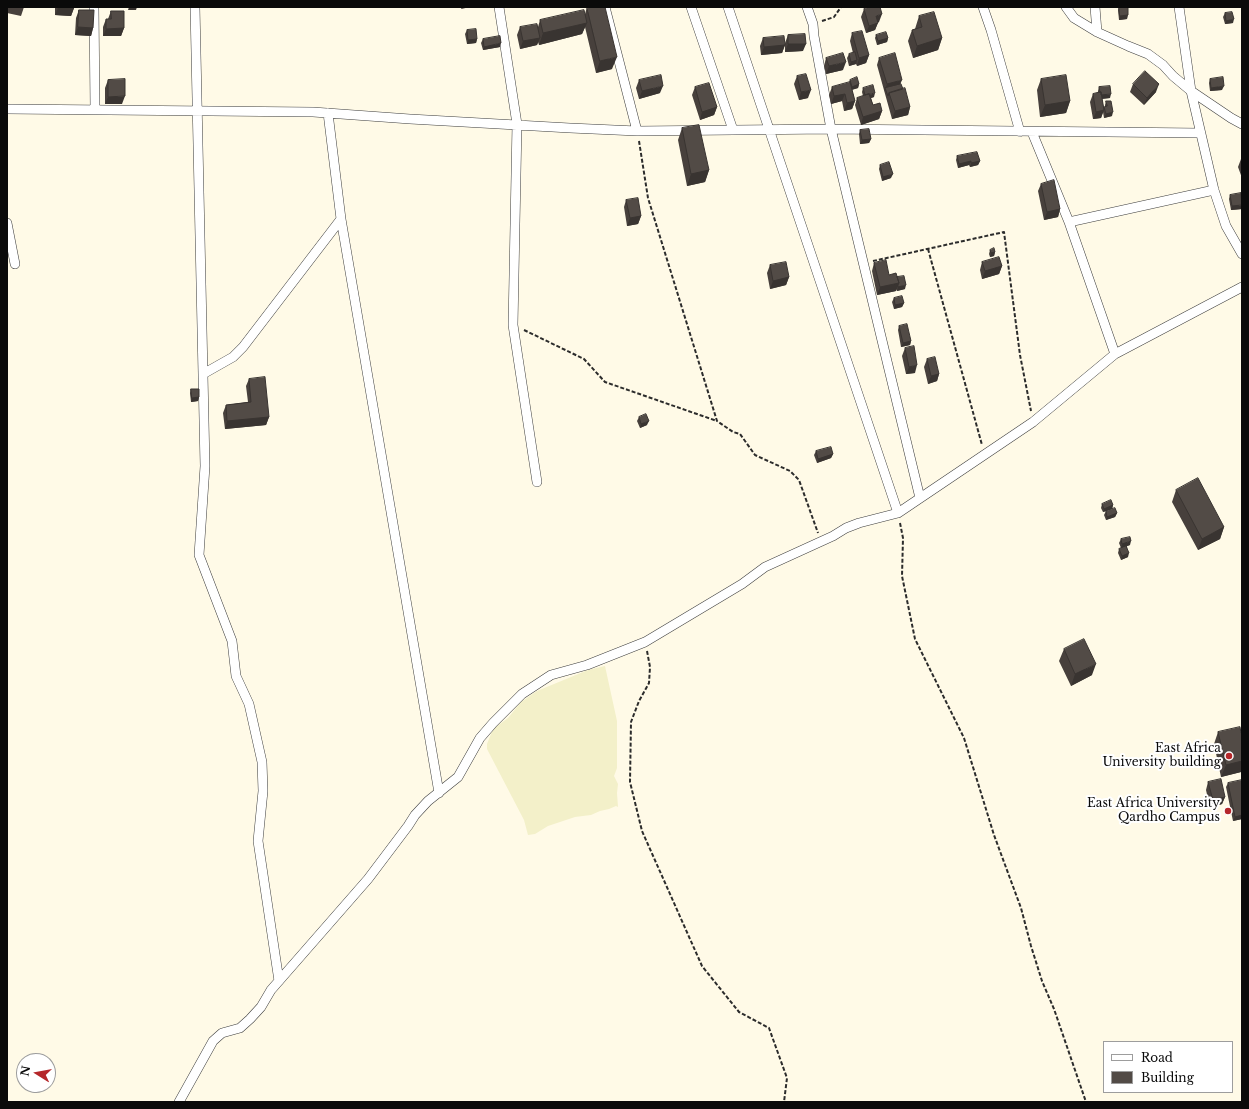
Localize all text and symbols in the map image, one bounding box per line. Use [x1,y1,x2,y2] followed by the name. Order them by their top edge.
[1102,742,1221,770] place label: East Africa University building
[1224,751,1234,761] marker: East Africa University building
[1087,797,1220,825] place label: East Africa University Qardho Campus
[1223,806,1233,816] marker: East Africa University Qardho Campus
[1103,1041,1233,1093] legend
[1141,1050,1173,1065] text: Road
[16,1053,56,1093] north arrow
[17,1064,33,1077] text: N
[1141,1070,1194,1085] text: Building

